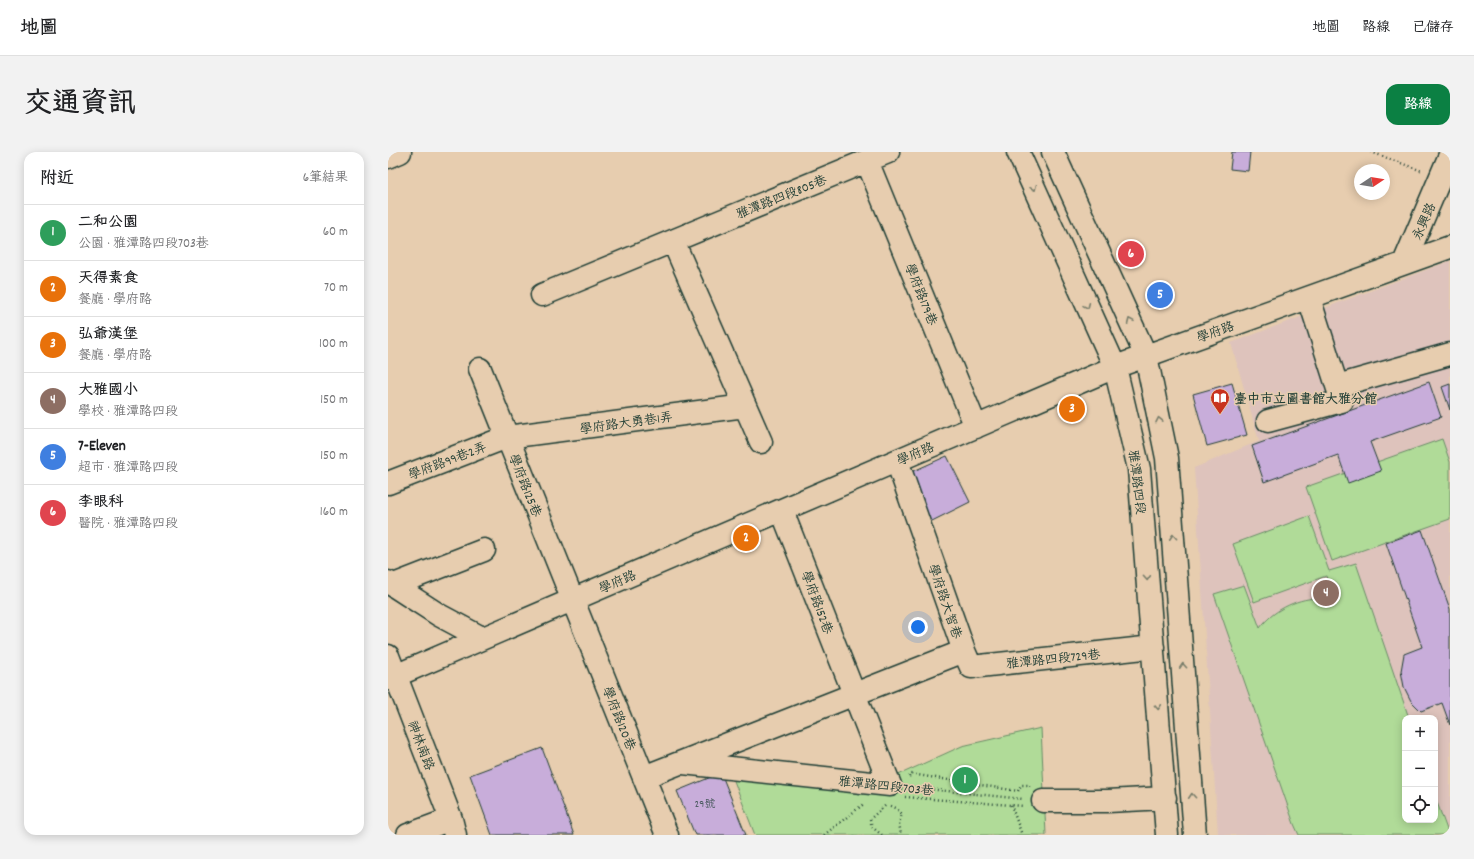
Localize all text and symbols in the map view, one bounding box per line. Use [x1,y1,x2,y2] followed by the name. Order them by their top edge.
[20,16,58,43] text: 地圖
[1312,18,1340,38] text: 地圖
[1362,18,1390,38] text: 路線
[1412,18,1454,38] text: 已儲存
[1386,84,1450,125] button: 路線
[24,86,136,126] text: 交通資訊
[1354,164,1390,200] north arrow
[40,168,74,192] text: 附近
[303,169,348,188] text: 6筆結果
[734,171,830,225] street label: 雅潭路四段805巷
[1029,183,1037,191] one-way arrow
[1409,200,1442,244] street label: 永興路
[78,212,138,234] text: 二和公園
[52,223,54,242] text: 1
[323,223,348,242] text: 60 m
[78,235,209,254] text: 公園 · 雅潭路四段703巷
[1118,239,1144,269] pin: 6
[899,261,941,329] street label: 學府路179巷
[78,268,138,290] text: 天得素食
[50,279,56,298] text: 2
[324,279,348,298] text: 70 m
[1147,280,1173,310] pin: 5
[78,291,152,310] text: 餐廳 · 學府路
[1083,302,1091,309] one-way arrow
[1126,318,1134,325] one-way arrow
[1194,318,1237,349] street label: 學府路
[78,324,138,346] text: 弘爺漢堡
[50,335,56,354] text: 3
[319,335,348,354] text: 100 m
[78,347,152,366] text: 餐廳 · 學府路
[78,380,138,402] text: 大雅國小
[1209,387,1231,415] library icon: 臺中市立圖書館大雅分館
[50,391,56,410] text: 4
[320,391,348,410] text: 150 m
[1234,391,1377,410] place label: 臺中市立圖書館大雅分館
[1059,394,1085,424] pin: 3
[78,403,178,422] text: 學校 · 雅潭路四段
[579,409,674,440] street label: 學府路大勇巷1弄
[1156,417,1164,423] one-way arrow
[78,436,126,458] text: 7-Eleven
[406,439,490,486] street label: 學府路99巷2弄
[894,439,938,472] street label: 學府路
[50,447,56,466] text: 5
[320,447,348,466] text: 150 m
[1122,449,1149,516] street label: 雅潭路四段
[502,452,545,520] street label: 學府路125巷
[78,459,178,478] text: 超市 · 雅潭路四段
[78,492,123,514] text: 李眼科
[50,503,56,522] text: 6
[320,503,348,522] text: 160 m
[78,515,178,534] text: 醫院 · 雅潭路四段
[733,523,759,553] pin: 2
[1169,534,1178,540] one-way arrow
[922,562,965,642] street label: 學府路大智巷
[596,567,640,600] street label: 學府路
[795,568,836,637] street label: 學府路152巷
[1143,575,1152,581] one-way arrow
[1313,578,1339,608] pin: 4
[908,617,928,637] your location
[1005,646,1101,675] street label: 雅潭路四段729巷
[1178,663,1187,669] one-way arrow
[596,684,639,754] street label: 學府路120巷
[1153,704,1162,710] one-way arrow
[1402,715,1438,823] map controls
[1402,715,1438,751] button: +
[401,718,438,774] street label: 神林南路
[1402,751,1438,787] button: −
[952,765,978,795] pin: 1
[837,773,934,802] street label: 雅潭路四段703巷
[1402,787,1438,823] button: locate
[1188,793,1197,799] one-way arrow
[695,797,715,813] house number: 29號

